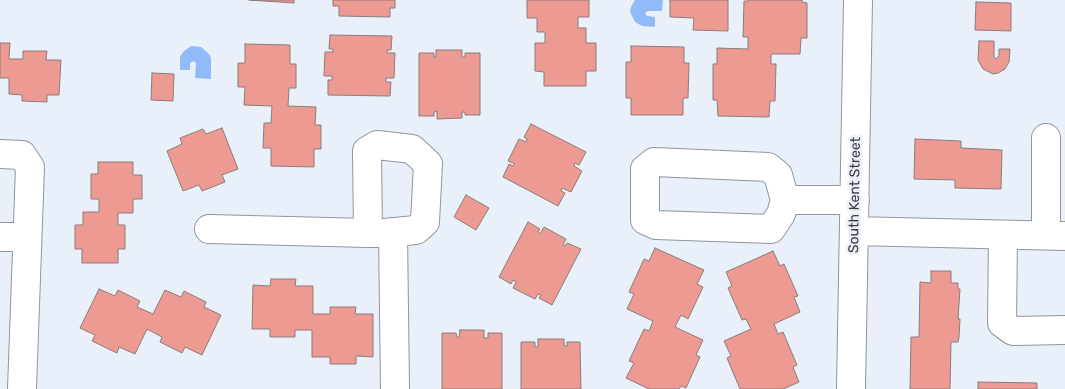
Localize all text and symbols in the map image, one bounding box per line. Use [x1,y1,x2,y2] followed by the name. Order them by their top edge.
[846,137,864,253] street label: South Kent Street

